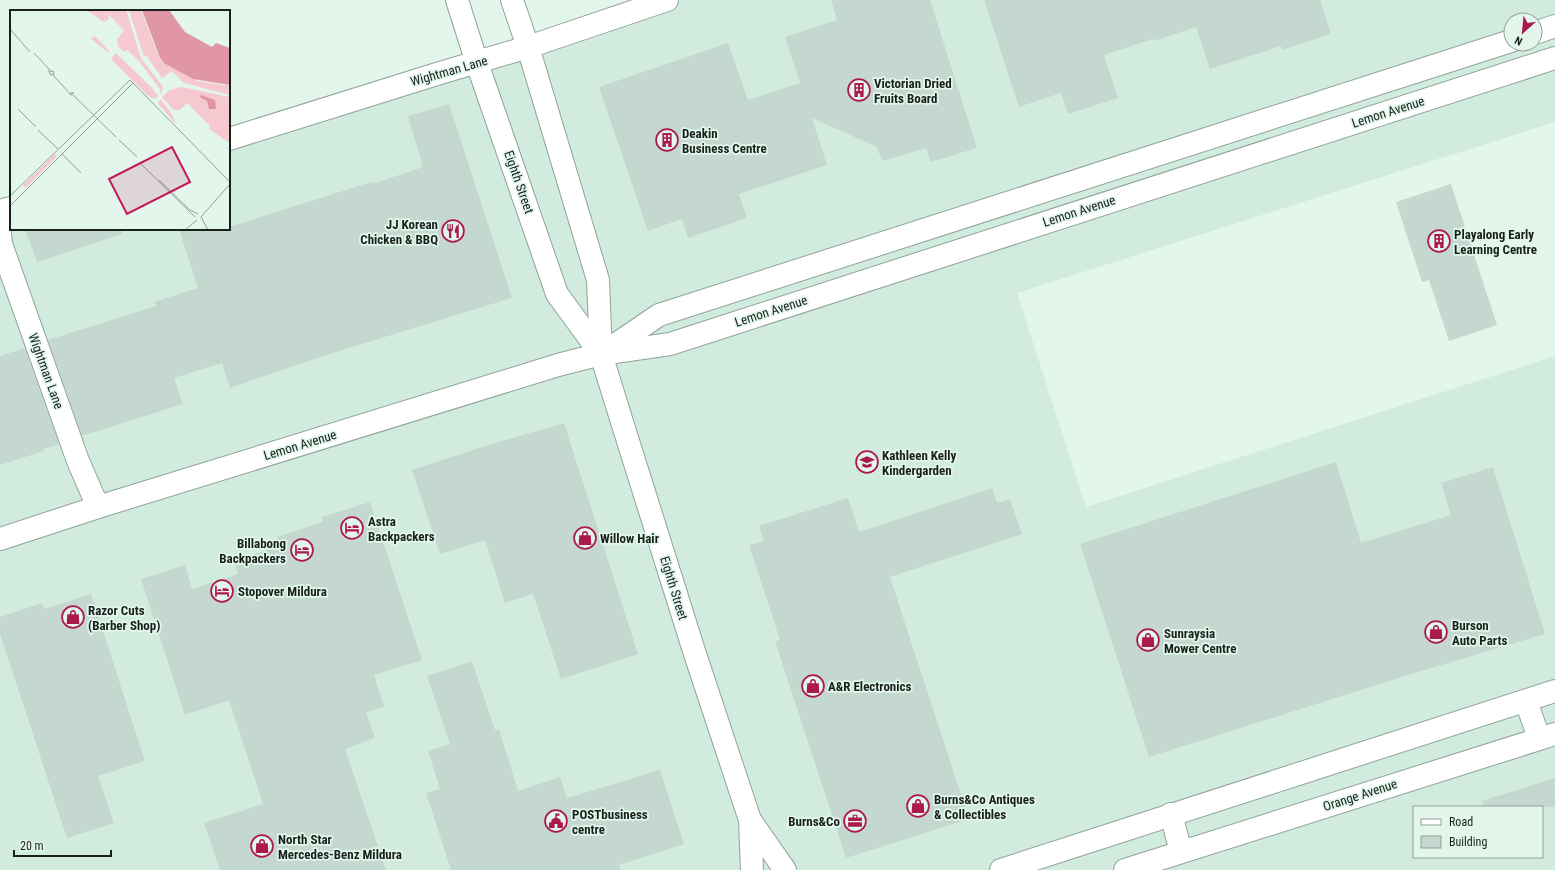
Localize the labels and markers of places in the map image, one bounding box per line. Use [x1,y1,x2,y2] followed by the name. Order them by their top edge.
[874,76,952,106] place label: Victorian Dried Fruits Board
[846,77,872,103] building icon: Victorian Dried Fruits Board
[682,126,767,156] place label: Deakin Business Centre
[654,127,680,153] building icon: Deakin Business Centre
[360,217,438,247] place label: JJ Korean Chicken & BBQ
[440,218,466,244] restaurant icon: JJ Korean Chicken & BBQ
[1454,227,1537,257] place label: Playalong Early Learning Centre
[1426,228,1452,254] building icon: Playalong Early Learning Centre
[882,448,957,478] place label: Kathleen Kelly Kindergarden
[854,449,880,475] school or university icon: Kathleen Kelly Kindergarden
[368,514,435,544] place label: Astra Backpackers
[339,515,365,541] hotel icon: Astra Backpackers
[572,525,598,551] shop icon: Willow Hair
[600,531,660,546] place label: Willow Hair
[219,536,286,566] place label: Billabong Backpackers
[289,537,315,563] hotel icon: Billabong Backpackers
[209,578,235,604] hotel icon: Stopover Mildura
[238,584,327,599] place label: Stopover Mildura
[88,603,160,633] place label: Razor Cuts (Barber Shop)
[60,604,86,630] shop icon: Razor Cuts (Barber Shop)
[1452,618,1507,648] place label: Burson Auto Parts
[1423,619,1449,645] shop icon: Burson Auto Parts
[1164,626,1237,656] place label: Sunraysia Mower Centre
[1135,627,1161,653] shop icon: Sunraysia Mower Centre
[800,673,826,699] shop icon: A&R Electronics
[828,679,912,694] place label: A&R Electronics
[934,792,1035,822] place label: Burns&Co Antiques & Collectibles
[905,793,931,819] shop icon: Burns&Co Antiques & Collectibles
[572,807,648,837] place label: POSTbusiness centre
[543,808,569,834] public building icon: POSTbusiness centre
[842,808,868,834] office icon: Burns&Co
[788,814,841,829] place label: Burns&Co
[278,832,402,862] place label: North Star Mercedes-Benz Mildura
[249,833,275,859] shop icon: North Star Mercedes-Benz Mildura

